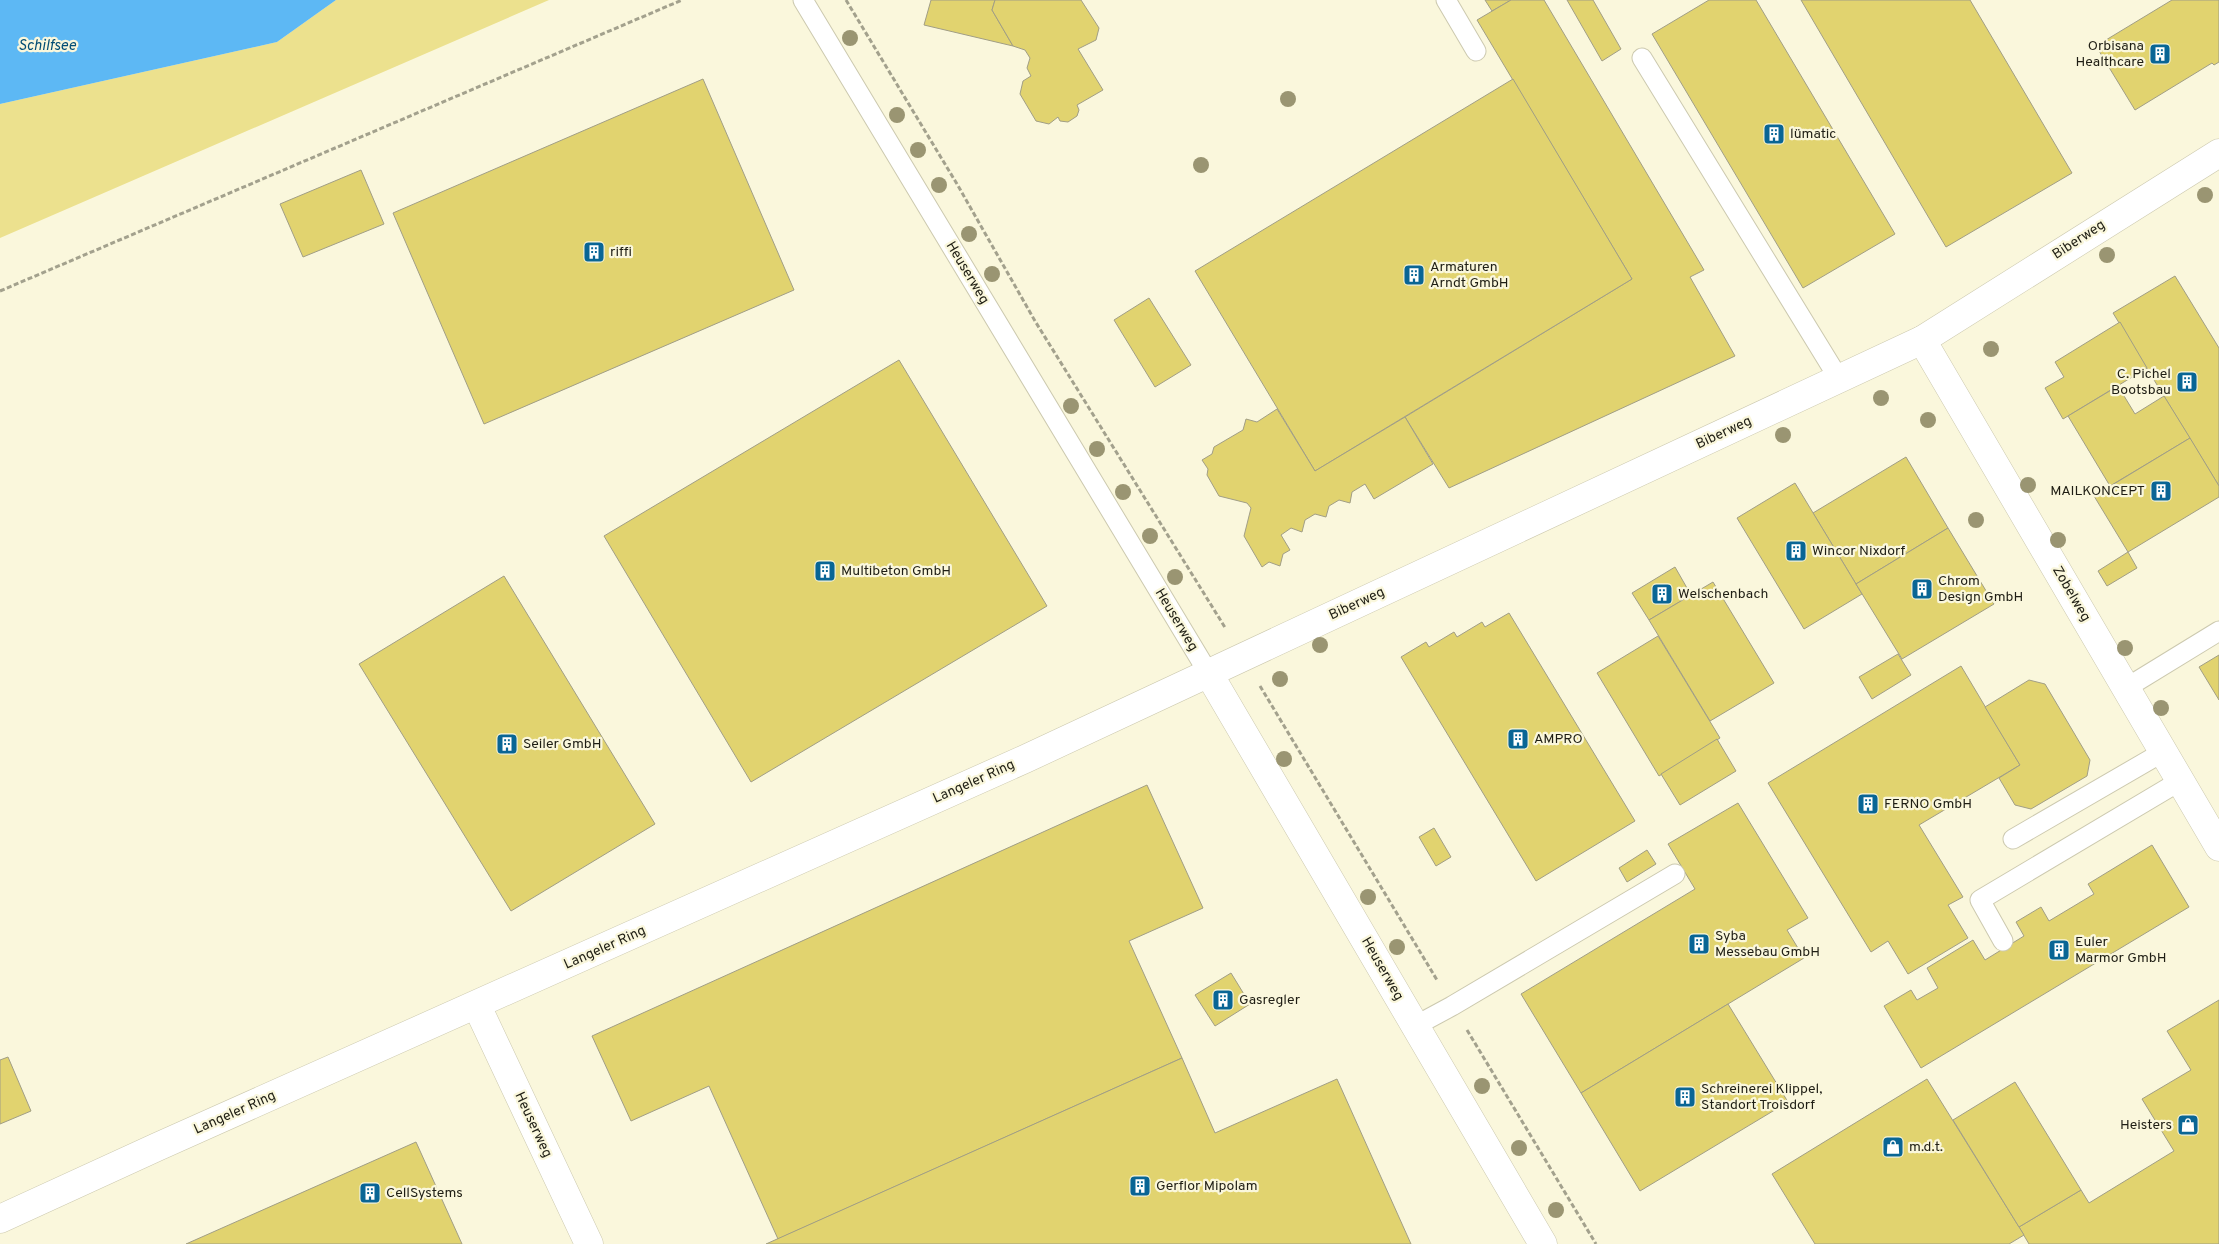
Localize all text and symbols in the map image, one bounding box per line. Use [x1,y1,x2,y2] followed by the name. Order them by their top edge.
[18,37,76,56] water label: Schilfsee
[2076,38,2144,71] place label: Orbisana Healthcare
[2148,42,2172,66] building icon: Orbisana Healthcare
[1762,122,1786,146] building icon: lümatic
[1790,126,1836,143] place label: lümatic
[2049,217,2109,263] street label: Biberweg
[942,238,992,308] street label: Heuserweg
[582,240,606,264] building icon: riffi
[610,244,632,261] place label: riffi
[1430,259,1509,292] place label: Armaturen Arndt GmbH
[1402,263,1426,287] building icon: Armaturen Arndt GmbH
[2111,366,2171,399] place label: C. Pichel Bootsbau
[2175,370,2199,394] building icon: C. Pichel Bootsbau
[1693,413,1755,453] street label: Biberweg
[2149,479,2173,503] building icon: MAILKONCEPT
[2050,483,2145,500] place label: MAILKONCEPT
[1784,539,1808,563] building icon: Wincor Nixdorf
[1812,543,1905,560] place label: Wincor Nixdorf
[813,559,837,583] building icon: Multibeton GmbH
[841,563,951,580] place label: Multibeton GmbH
[2048,563,2094,625] street label: Zobelweg
[1938,573,2023,606] place label: Chrom Design GmbH
[1910,577,1934,601] building icon: Chrom Design GmbH
[1650,582,1674,606] building icon: Welschenbach
[1326,584,1388,624] street label: Biberweg
[1151,585,1201,655] street label: Heuserweg
[1678,586,1768,603] place label: Welschenbach
[1506,727,1530,751] building icon: AMPRO
[1534,731,1583,748] place label: AMPRO
[495,732,519,756] building icon: Seiler GmbH
[523,736,601,753] place label: Seiler GmbH
[930,756,1018,808] street label: Langeler Ring
[1856,792,1880,816] building icon: FERNO GmbH
[1884,796,1972,813] place label: FERNO GmbH
[561,922,649,974] street label: Langeler Ring
[1715,928,1820,961] place label: Syba Messebau GmbH
[1687,932,1711,956] building icon: Syba Messebau GmbH
[1357,934,1407,1004] street label: Heuserweg
[2075,934,2166,967] place label: Euler Marmor GmbH
[2047,938,2071,962] building icon: Euler Marmor GmbH
[1211,988,1235,1012] building icon: Gasregler
[1239,992,1301,1009] place label: Gasregler
[1701,1081,1822,1114] place label: Schreinerei Klippel, Standort Troisdorf
[1673,1085,1697,1109] building icon: Schreinerei Klippel, Standort Troisdorf
[191,1087,279,1139] street label: Langeler Ring
[510,1090,556,1160] street label: Heuserweg
[2176,1113,2200,1137] shop icon: Heisters
[2120,1117,2172,1134] place label: Heisters
[1881,1135,1905,1159] shop icon: m.d.t.
[1909,1139,1943,1156] place label: m.d.t.
[1128,1174,1152,1198] building icon: Gerflor Mipolam
[1156,1178,1258,1195] place label: Gerflor Mipolam
[358,1181,382,1205] building icon: CellSystems
[386,1185,463,1202] place label: CellSystems

